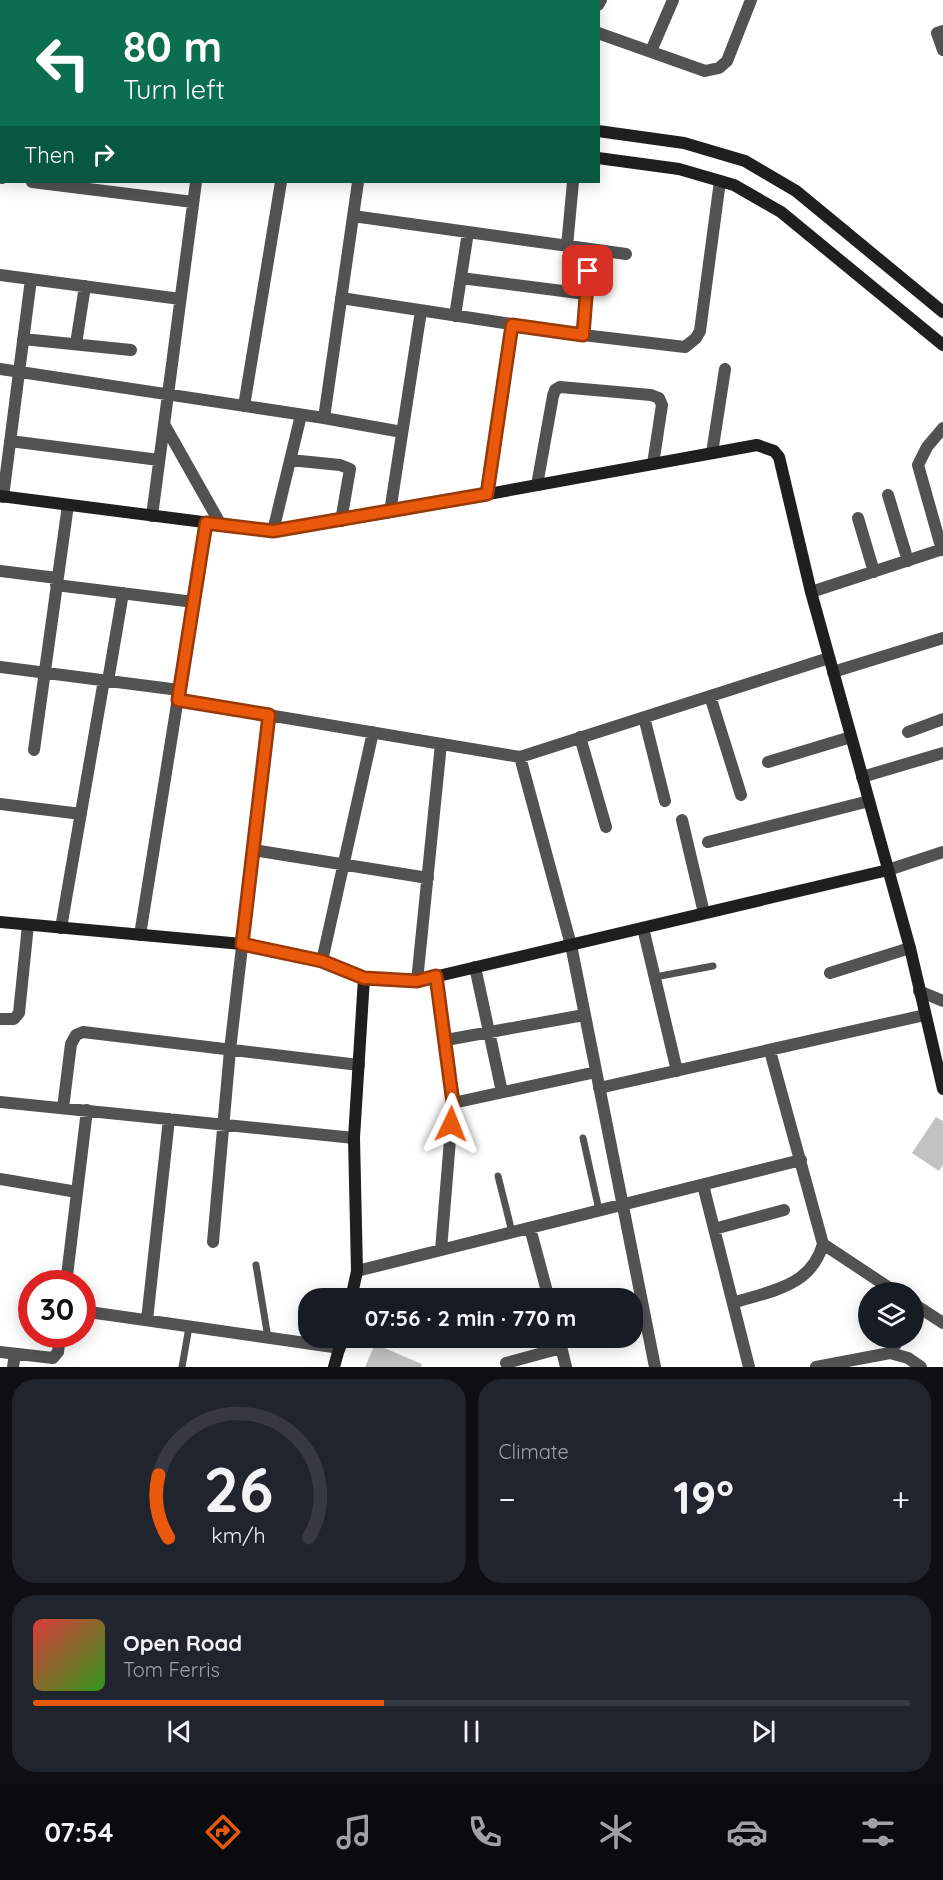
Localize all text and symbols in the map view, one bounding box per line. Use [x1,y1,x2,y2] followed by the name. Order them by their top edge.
[123,20,222,73] text: 80 m
[24,24,102,102] icon: left
[123,72,225,106] text: Turn left
[87,138,120,171] icon: right
[24,141,75,169] text: Then
[562,245,613,296] pin
[571,254,604,287] icon: arrive
[419,1092,483,1156] position arrow
[18,1270,96,1348] speed limit sign: 30
[858,1282,924,1348] map controls
[858,1282,924,1348] button: layers
[365,1304,576,1332] text: 07:56 · 2 min · 770 m
[499,1439,569,1464] text: Climate
[204,1450,274,1528] text: 26
[673,1469,734,1525] text: 19°
[499,1478,516,1519] text: −
[891,1478,910,1519] text: +
[212,1522,266,1548] text: km/h
[123,1629,242,1657] text: Open Road
[123,1657,220,1682] text: Tom Ferris
[163,1715,196,1748] icon: previous
[455,1715,488,1748] icon: pause
[747,1715,780,1748] icon: next
[202,1811,244,1853] icon: directions
[333,1811,375,1853] icon: music
[464,1811,506,1853] icon: phone
[595,1811,637,1853] icon: climate
[726,1811,768,1853] icon: car
[857,1811,899,1853] icon: filters
[44,1815,114,1849] text: 07:54

